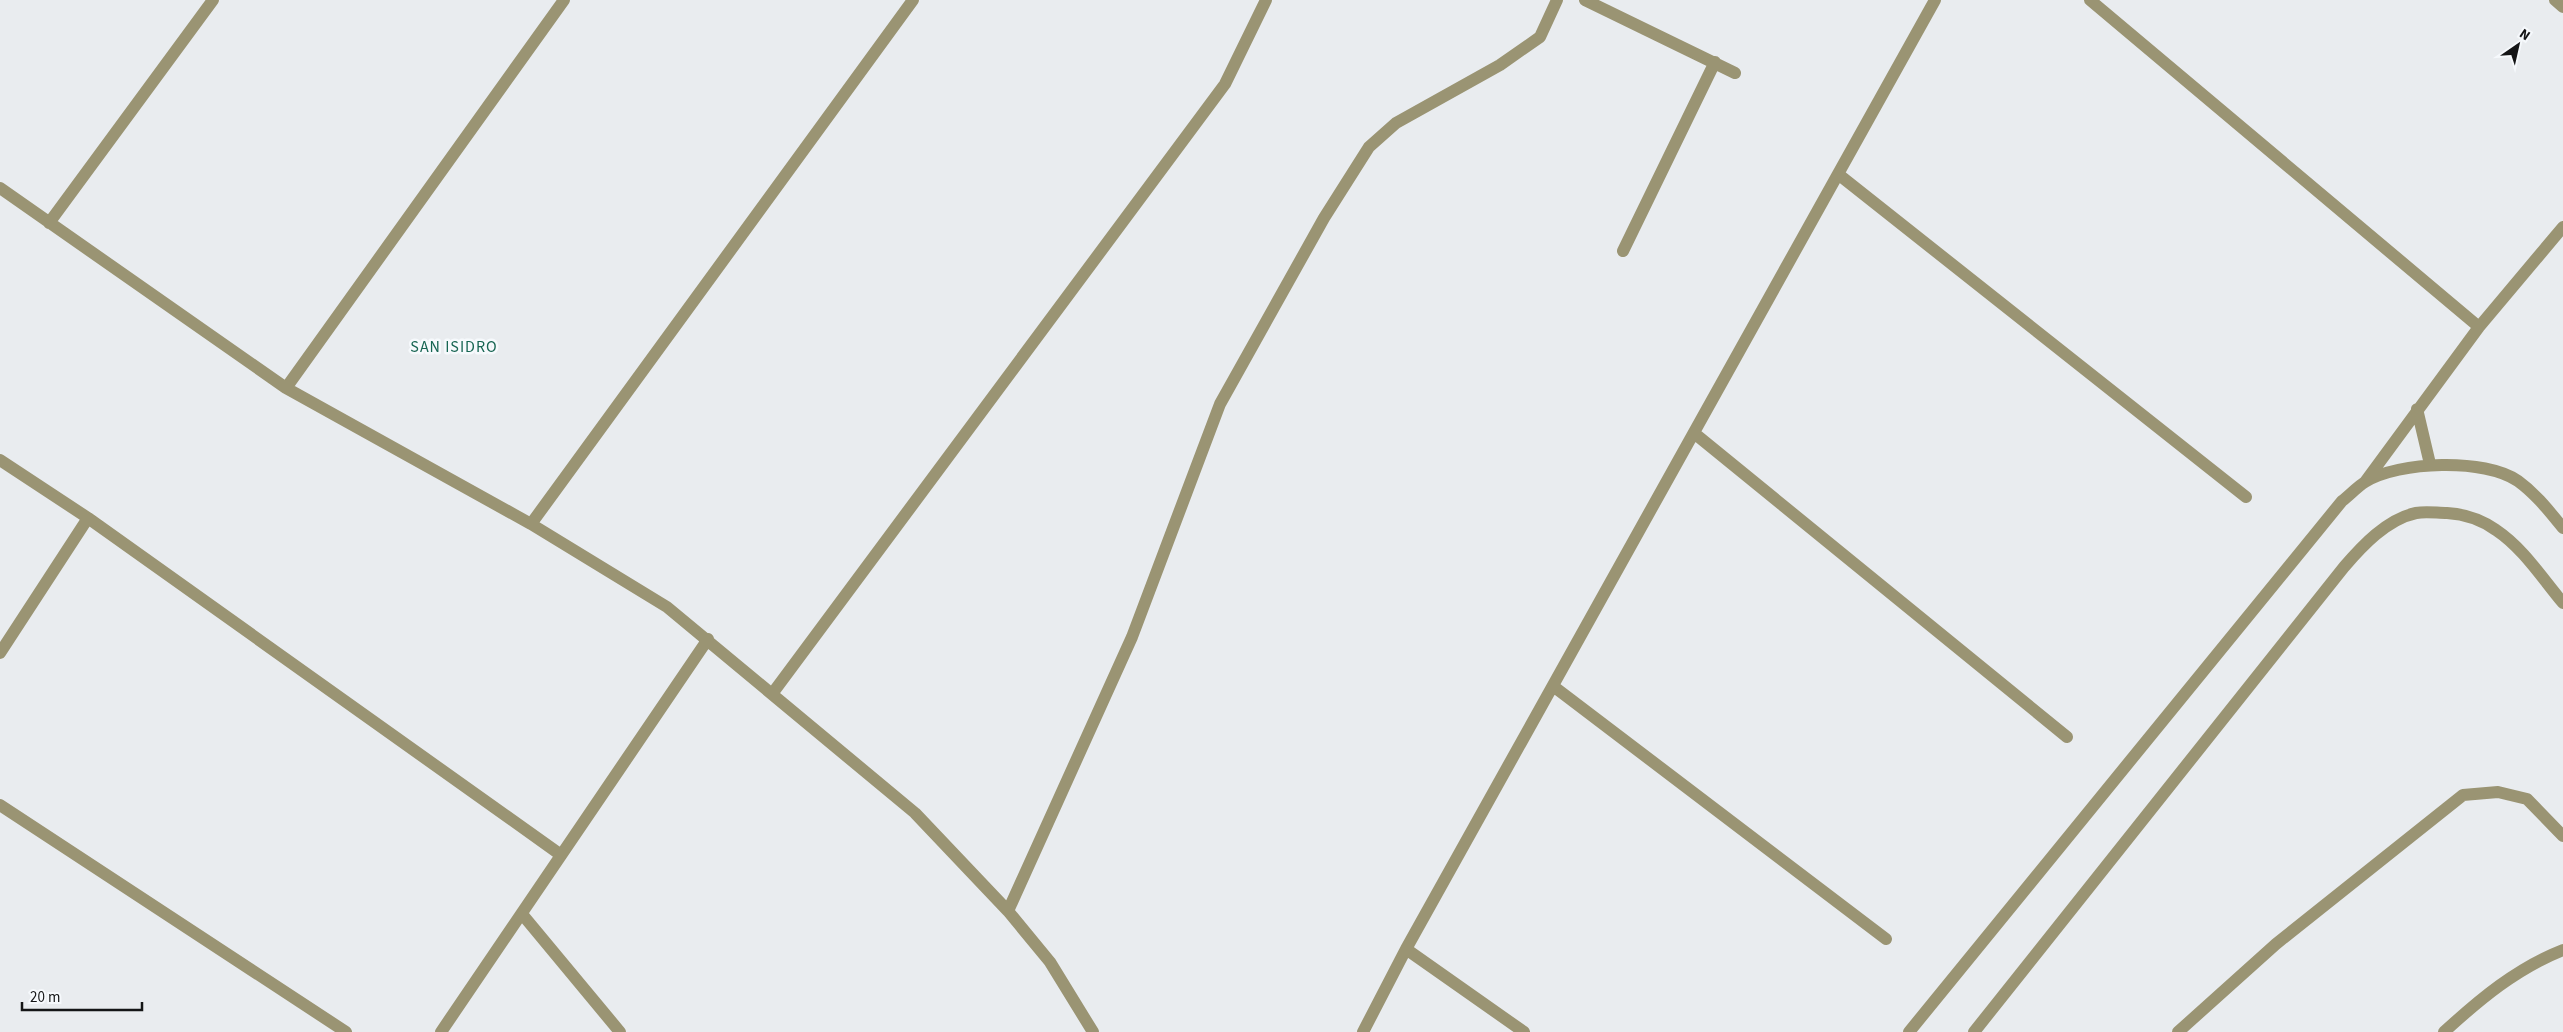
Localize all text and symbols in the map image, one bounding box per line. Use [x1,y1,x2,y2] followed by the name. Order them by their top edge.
[2493,20,2543,70] north arrow
[2515,24,2534,46] text: N
[410,336,498,358] district label: SAN ISIDRO
[22,980,142,1012] scale bar
[30,987,60,1008] text: 20 m

